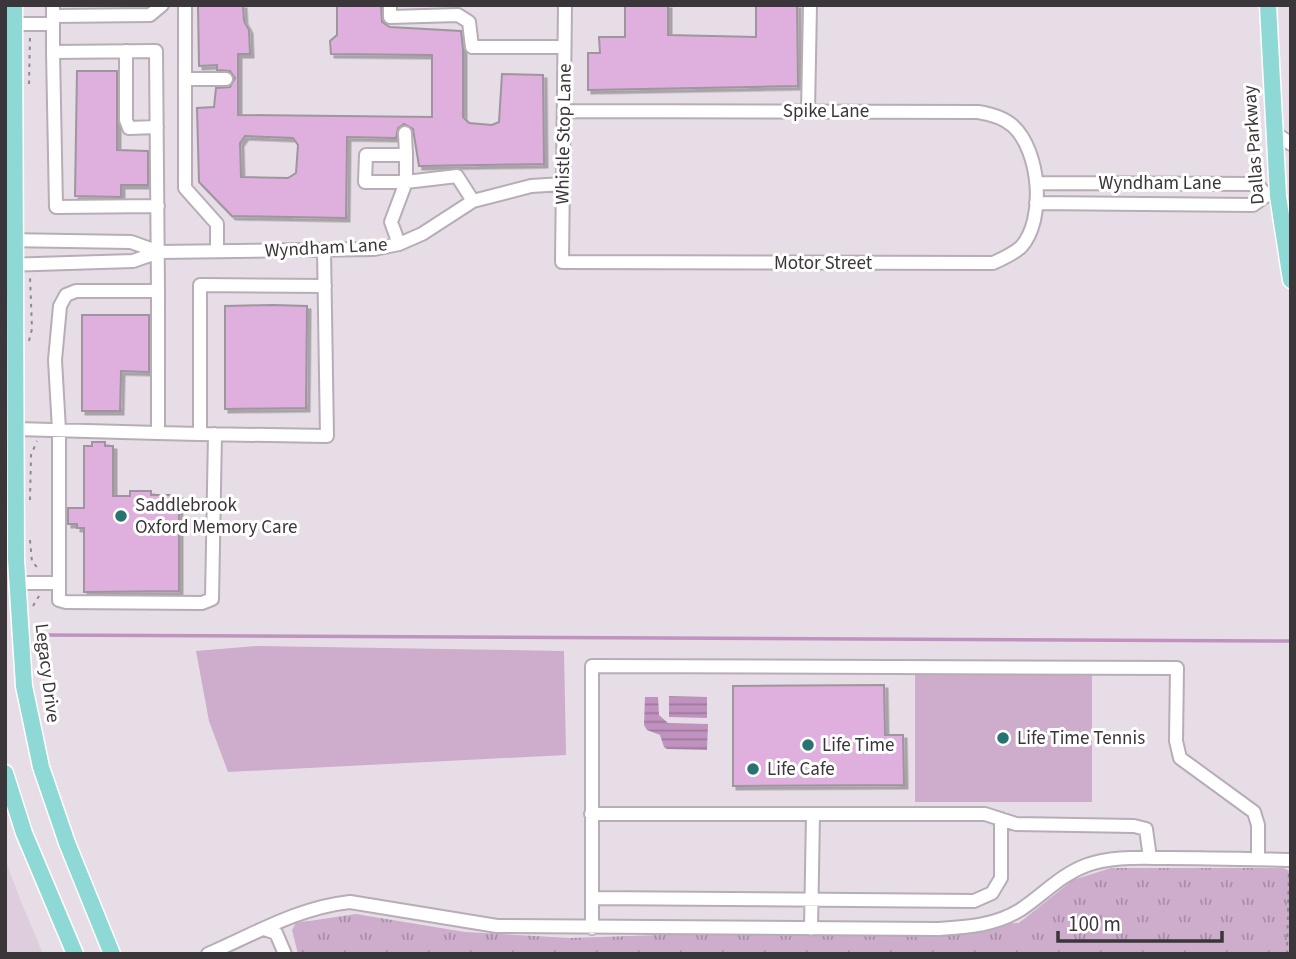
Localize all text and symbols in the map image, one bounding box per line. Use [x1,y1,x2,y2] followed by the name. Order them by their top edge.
[549,63,579,205] street label: Whistle Stop Lane
[1236,84,1272,206] street label: Dallas Parkway
[783,98,869,125] street label: Spike Lane
[1099,170,1221,197] street label: Wyndham Lane
[264,231,388,265] street label: Wyndham Lane
[774,250,873,277] street label: Motor Street
[135,492,298,541] place label: Saddlebrook Oxford Memory Care
[113,508,129,524] marker: Saddlebrook Oxford Memory Care
[28,622,66,724] street label: Legacy Drive
[1017,725,1145,752] place label: Life Time Tennis
[995,730,1011,746] marker: Life Time Tennis
[822,732,895,759] place label: Life Time
[800,737,816,753] marker: Life Time
[767,756,835,783] place label: Life Cafe
[745,761,761,777] marker: Life Cafe
[1058,900,1222,944] scale bar
[1068,909,1121,939] text: 100 m

